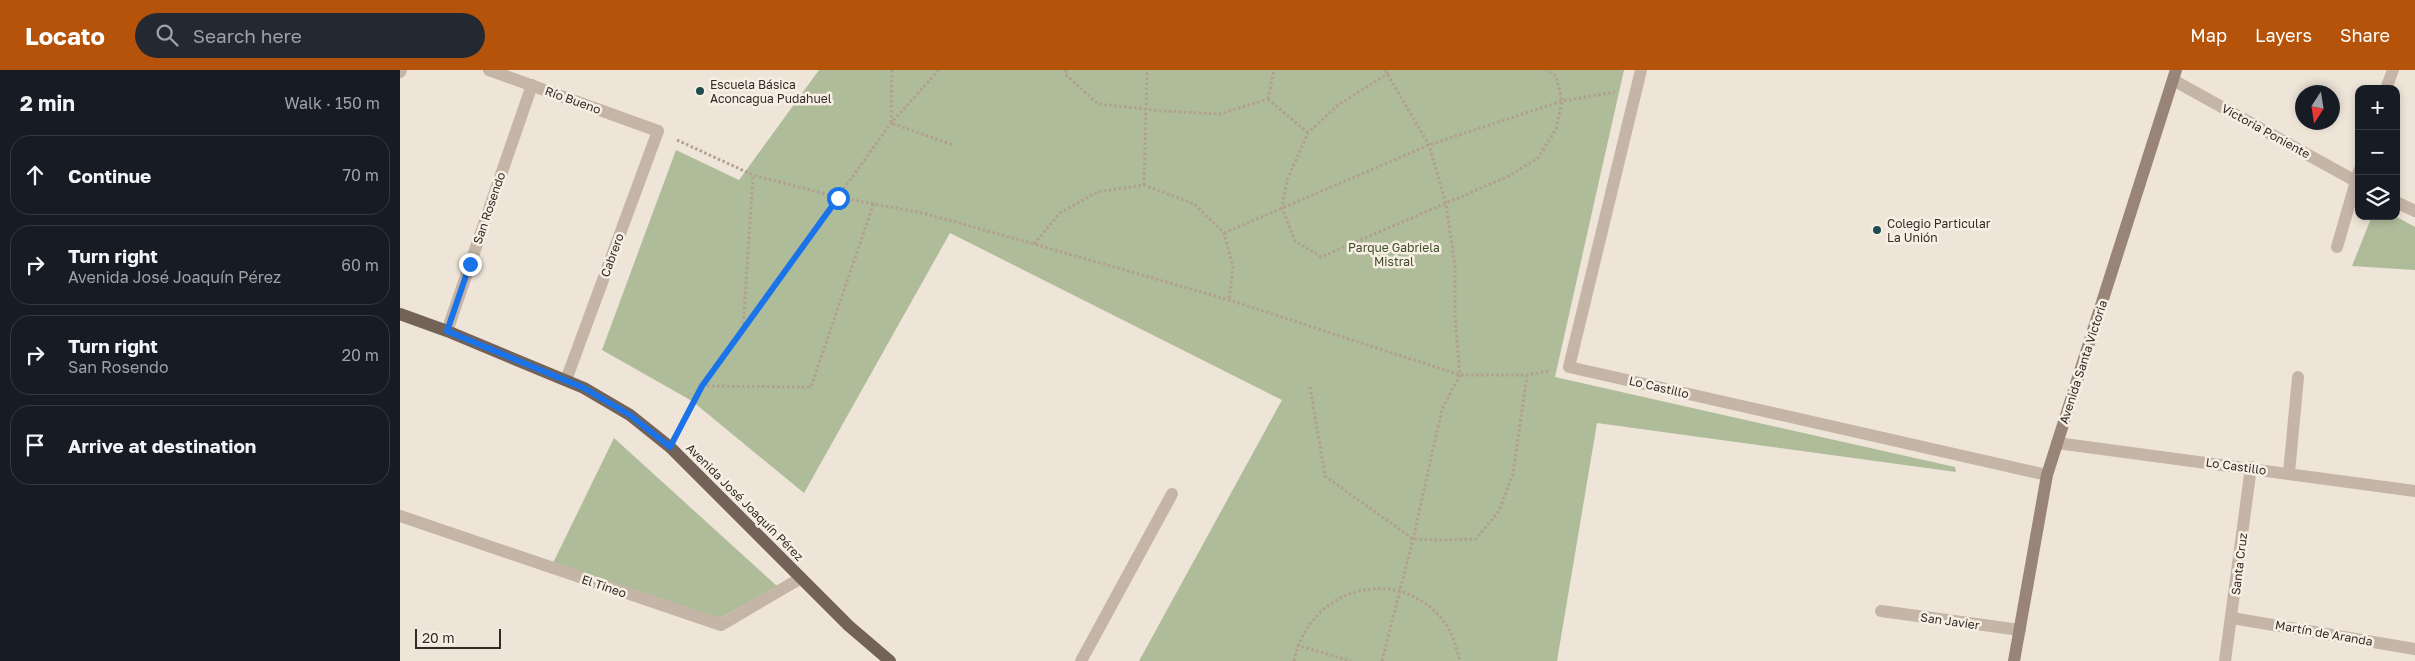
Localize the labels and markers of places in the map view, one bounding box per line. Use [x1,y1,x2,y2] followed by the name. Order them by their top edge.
[710,77,832,106] place label: Escuela Básica Aconcagua Pudahuel
[694,85,706,97] marker: Escuela Básica Aconcagua Pudahuel
[1887,216,1991,245] place label: Colegio Particular La Unión
[1871,224,1883,236] marker: Colegio Particular La Unión

